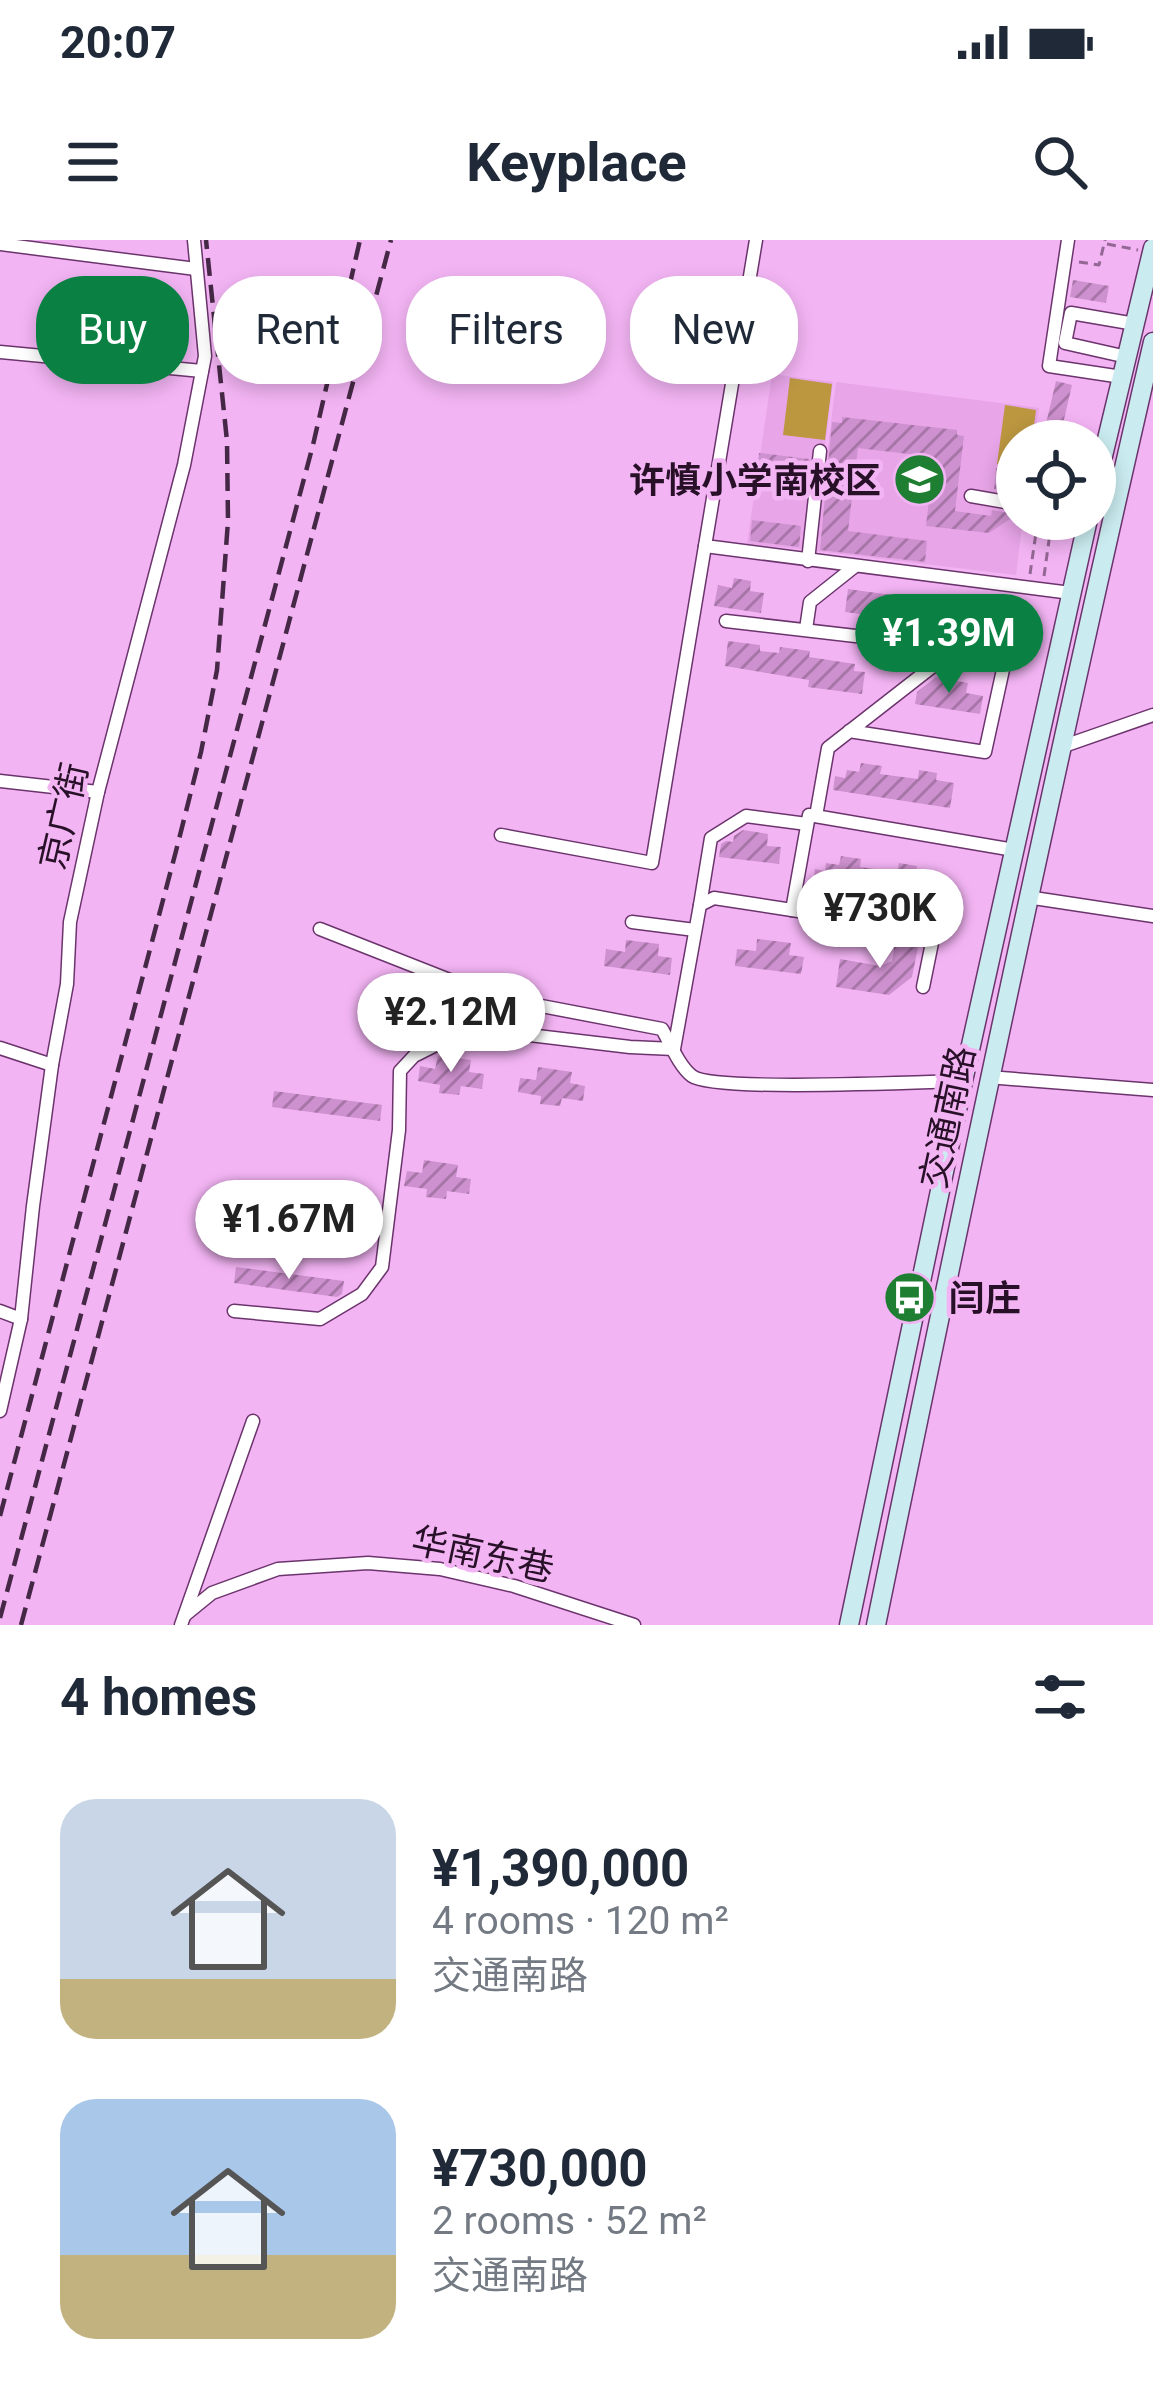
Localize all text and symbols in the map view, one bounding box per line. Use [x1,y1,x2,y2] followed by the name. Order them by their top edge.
[60,16,176,69] text: 20:07
[60,129,126,195] icon: menu
[1027,129,1093,195] icon: search
[466,131,687,194] text: Keyplace
[36,276,189,384] chip: Buy
[213,276,382,384] chip: Rent
[406,276,606,384] chip: Filters
[630,276,798,384] chip: New
[996,420,1116,540] map controls
[996,420,1116,540] button: locate
[892,452,948,508] school or university icon: 许慎小学南校区
[629,460,881,502] place label: 许慎小学南校区
[851,594,1047,696] pin: ¥1.39M
[882,610,1016,656] text: ¥1.39M
[31,759,97,874] street label: 京广街
[796,869,964,971] pin: ¥730K
[824,885,936,931] text: ¥730K
[353,973,549,1075] pin: ¥2.12M
[384,989,518,1035] text: ¥2.12M
[912,1042,983,1192] street label: 交通南路
[191,1180,387,1282] pin: ¥1.67M
[222,1196,356,1242] text: ¥1.67M
[882,1270,938,1326] bus stop icon: 闫庄
[949,1278,1021,1320] place label: 闫庄
[408,1519,558,1590] street label: 华南东巷
[1027,1664,1093,1730] icon: filters
[60,1668,257,1727] text: 4 homes
[432,1839,689,1898] text: ¥1,390,000
[156,1847,300,1991] icon: home
[432,1898,729,1944] text: 4 rooms · 120 m²
[432,1953,588,1999] text: 交通南路
[432,2139,647,2198] text: ¥730,000
[156,2147,300,2291] icon: home
[432,2198,707,2244] text: 2 rooms · 52 m²
[432,2253,588,2299] text: 交通南路

